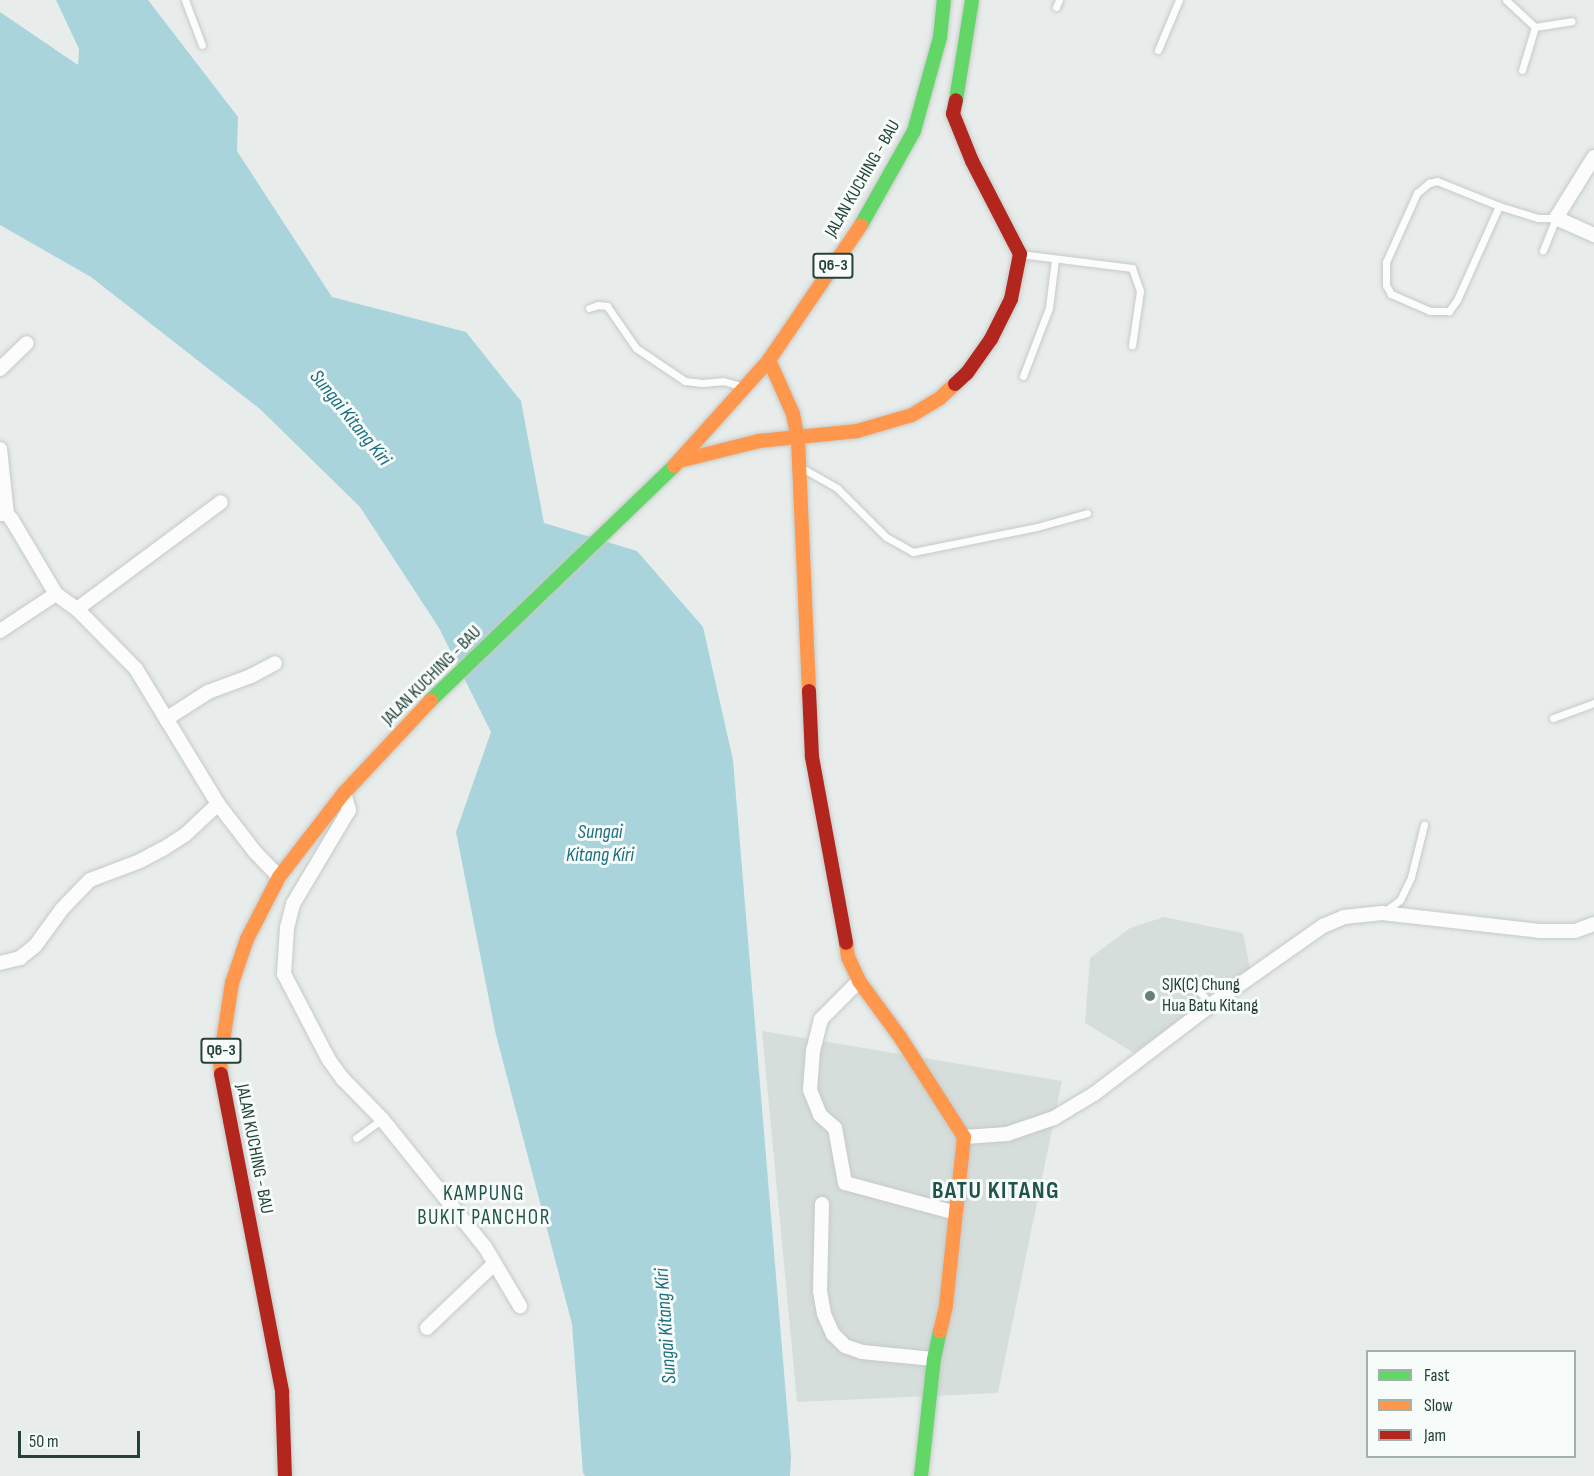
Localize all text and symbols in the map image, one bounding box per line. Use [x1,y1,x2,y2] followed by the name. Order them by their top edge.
[821,117,905,241] street label: JALAN KUCHING - BAU
[812,253,854,279] road number: Q6-3
[304,365,396,471] water label: Sungai Kitang Kiri
[378,622,486,730] street label: JALAN KUCHING - BAU
[566,821,634,868] water label: Sungai Kitang Kiri
[1162,975,1258,1018] place label: SJK(C) Chung Hua Batu Kitang
[1143,989,1157,1003] marker: SJK(C) Chung Hua Batu Kitang
[200,1038,242,1064] road number: Q6-3
[231,1082,277,1216] street label: JALAN KUCHING - BAU
[932,1177,1060,1205] district label: BATU KITANG
[417,1181,551,1231] district label: KAMPUNG BUKIT PANCHOR
[650,1267,682,1385] water label: Sungai Kitang Kiri
[1366,1350,1576,1458] legend
[1424,1365,1449,1386] text: Fast
[1424,1395,1453,1416] text: Slow
[21,1419,142,1457] scale bar
[1424,1425,1446,1446] text: Jam
[29,1431,59,1452] text: 50 m

